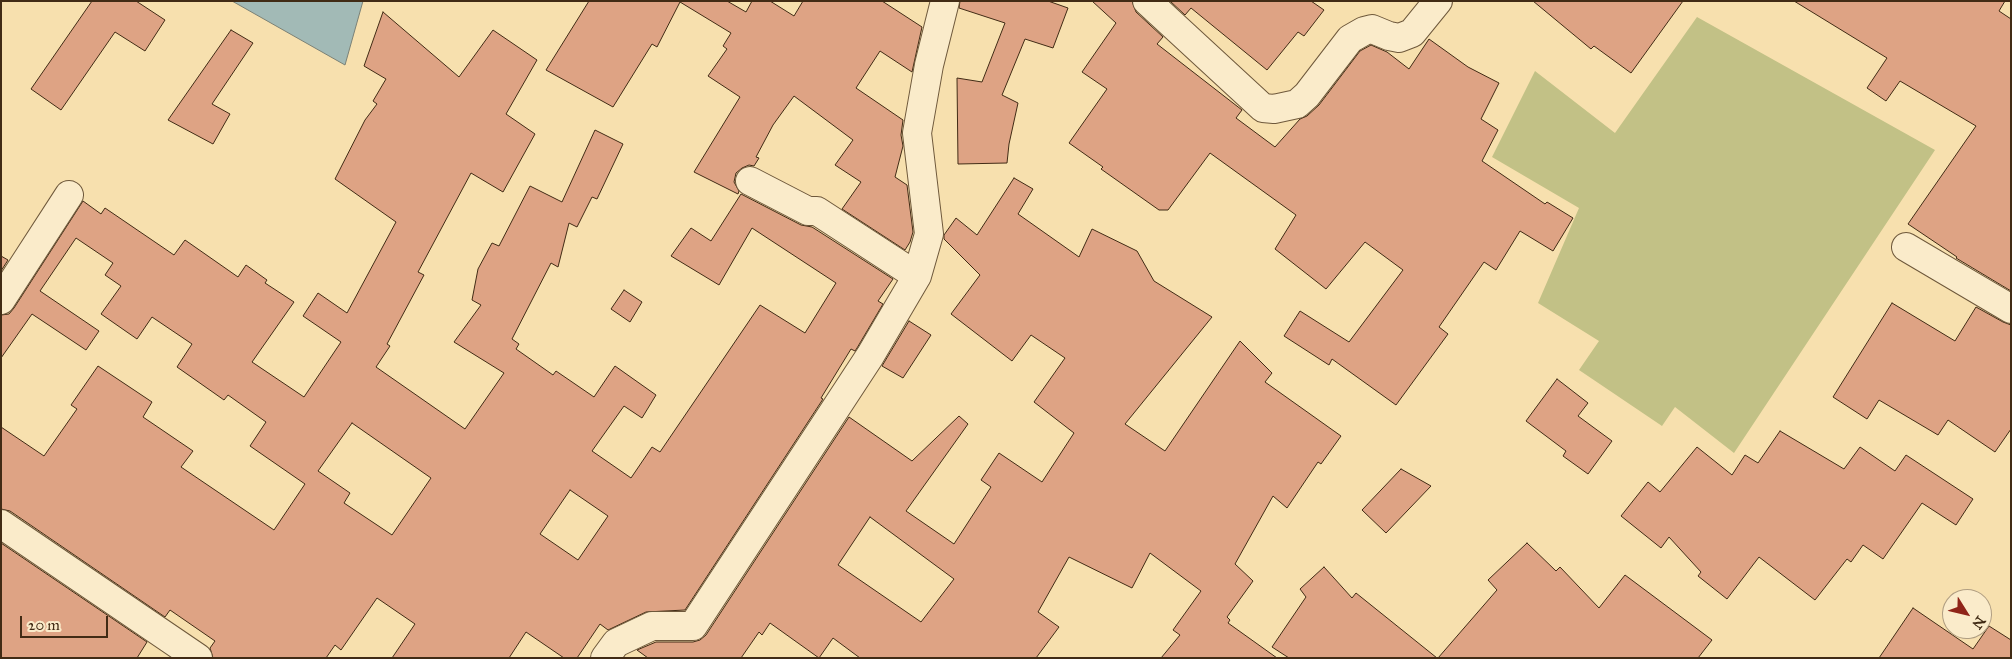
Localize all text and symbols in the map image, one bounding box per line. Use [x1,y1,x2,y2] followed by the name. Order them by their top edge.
[1942,589,1992,639] north arrow
[22,606,110,638] scale bar
[1968,613,1989,632] text: N
[28,616,60,634] text: 20 m

